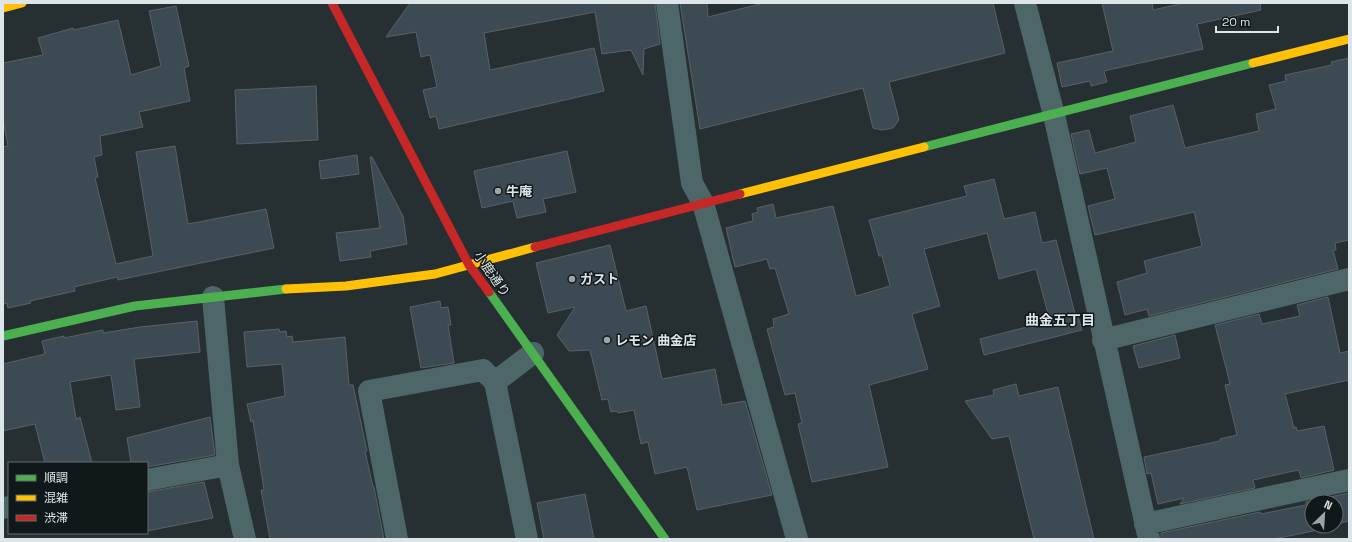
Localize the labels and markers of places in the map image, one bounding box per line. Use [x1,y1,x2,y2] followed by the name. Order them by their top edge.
[506,183,532,200] place label: 牛庵
[493,186,503,196] marker: 牛庵
[580,271,619,288] place label: ガスト
[567,274,577,284] marker: ガスト
[615,332,696,349] place label: レモン 曲金店
[602,335,612,345] marker: レモン 曲金店

